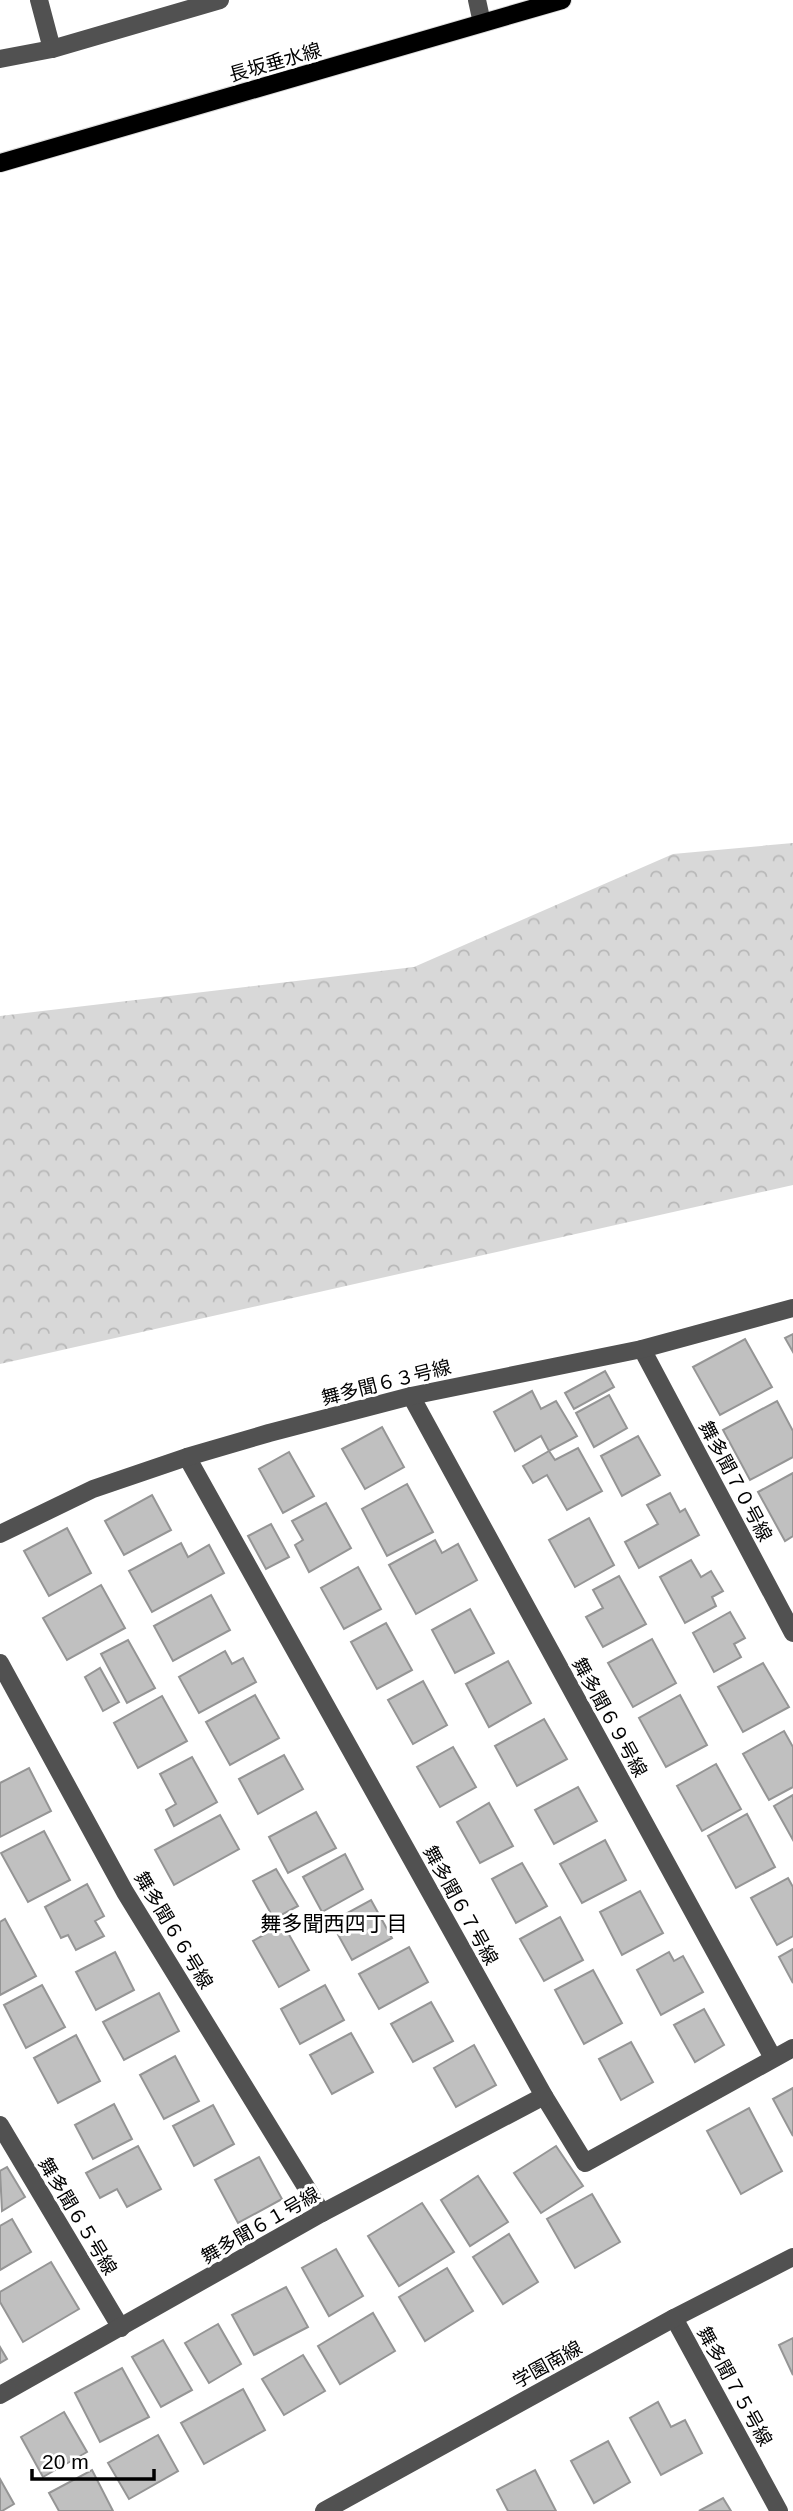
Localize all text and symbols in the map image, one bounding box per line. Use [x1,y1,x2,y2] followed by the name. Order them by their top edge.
[227,39,324,86] street label: 長坂垂水線
[319,1356,453,1409] street label: 舞多聞６３号線
[695,1418,776,1545] street label: 舞多聞７０号線
[568,1654,651,1781] street label: 舞多聞６９号線
[419,1842,502,1969] street label: 舞多聞６７号線
[130,1868,217,1993] street label: 舞多聞６６号線
[261,1912,408,1935] district label: 舞多聞西四丁目
[34,2154,121,2279] street label: 舞多聞６５号線
[197,2183,323,2268] street label: 舞多聞６１号線
[693,2323,776,2450] street label: 舞多聞７５号線
[509,2337,586,2392] street label: 学園南線
[32,2438,154,2482] scale bar
[42,2450,89,2473] text: 20 m

